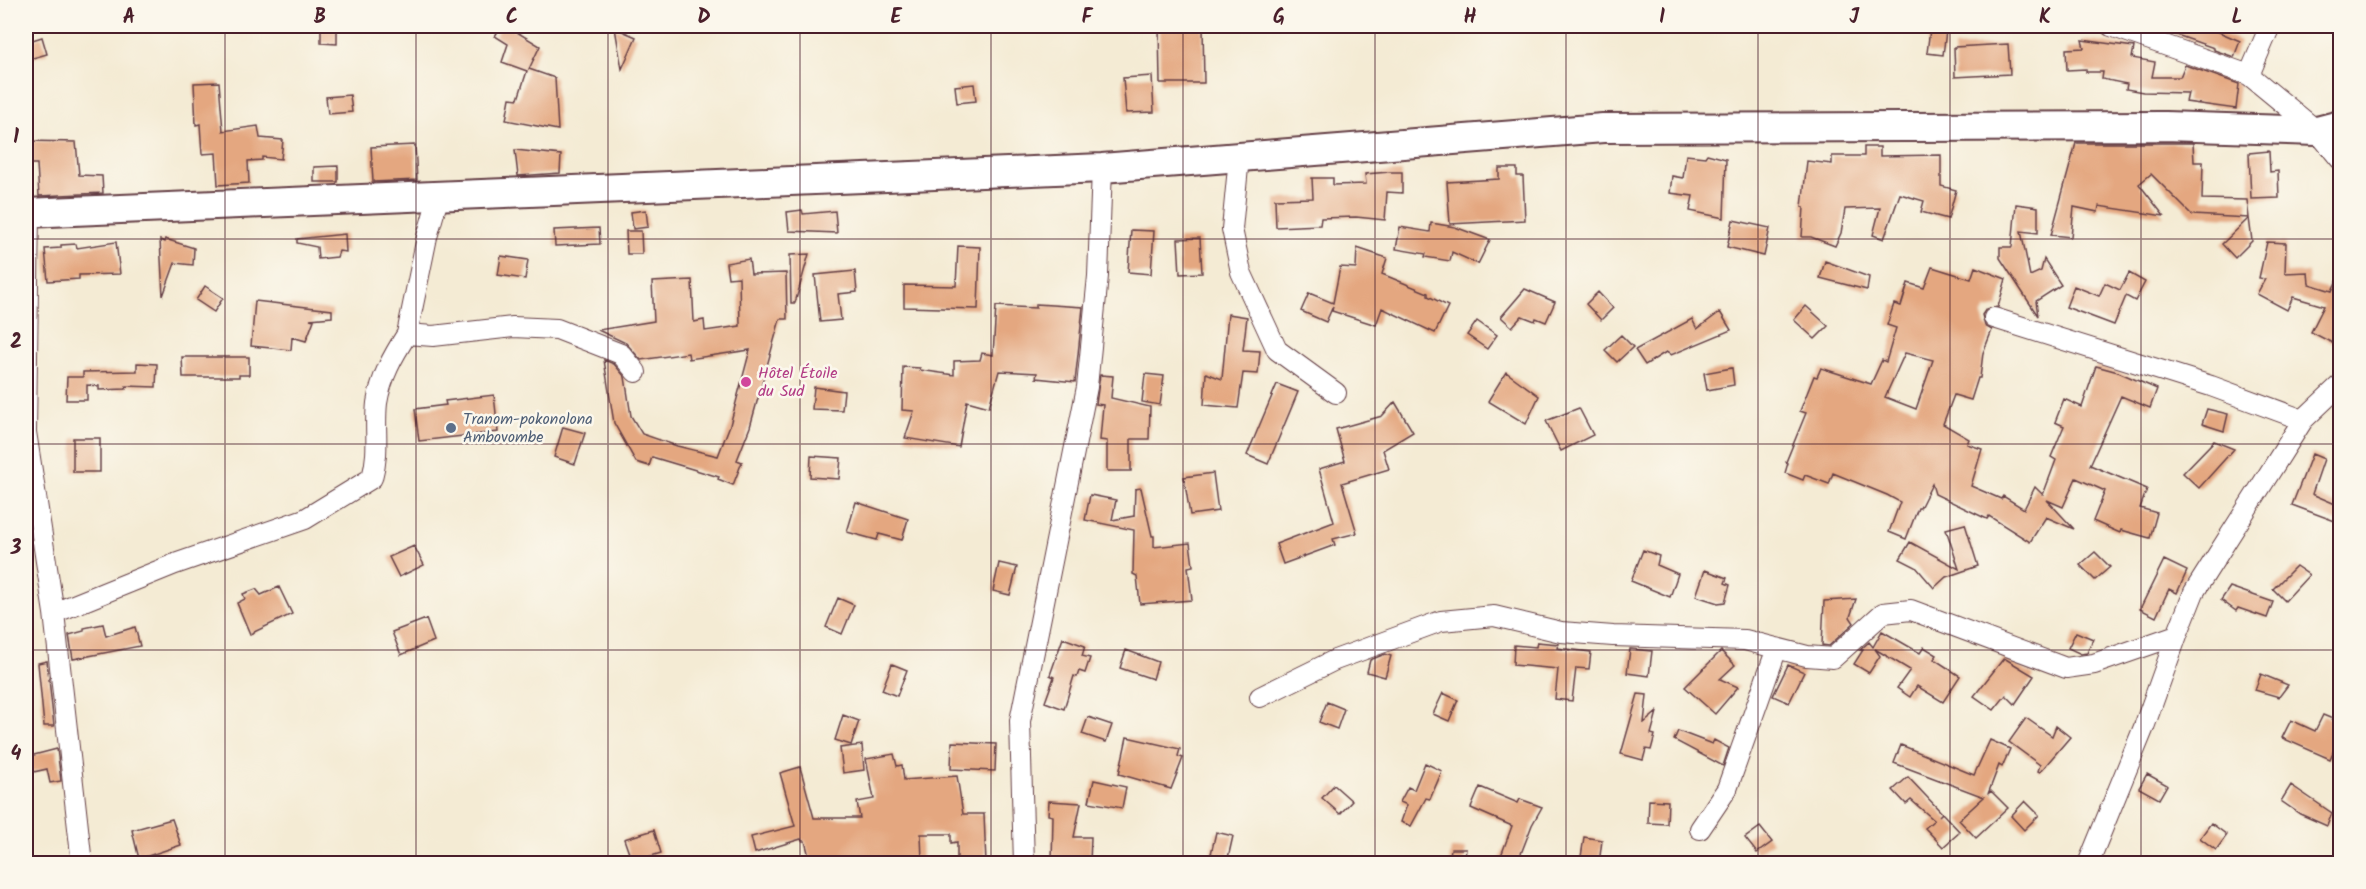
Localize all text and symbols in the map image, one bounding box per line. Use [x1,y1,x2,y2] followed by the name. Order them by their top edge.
[123,2,135,34] text: A
[314,2,326,34] text: B
[506,2,518,34] text: C
[697,2,711,34] text: D
[890,2,902,34] text: E
[1082,2,1094,34] text: F
[1273,2,1285,34] text: G
[1463,2,1477,34] text: H
[1659,2,1665,34] text: I
[1849,2,1860,34] text: J
[2039,2,2051,34] text: K
[2232,2,2242,34] text: L
[13,122,19,154] text: 1
[10,327,22,359] text: 2
[758,361,837,404] place label: Hôtel Étoile du Sud
[739,375,753,389] marker: Hôtel Étoile du Sud
[463,407,593,450] place label: Tranom-pokonolona Ambovombe
[444,421,458,435] marker: Tranom-pokonolona Ambovombe
[10,533,22,565] text: 3
[11,739,22,771] text: 4

